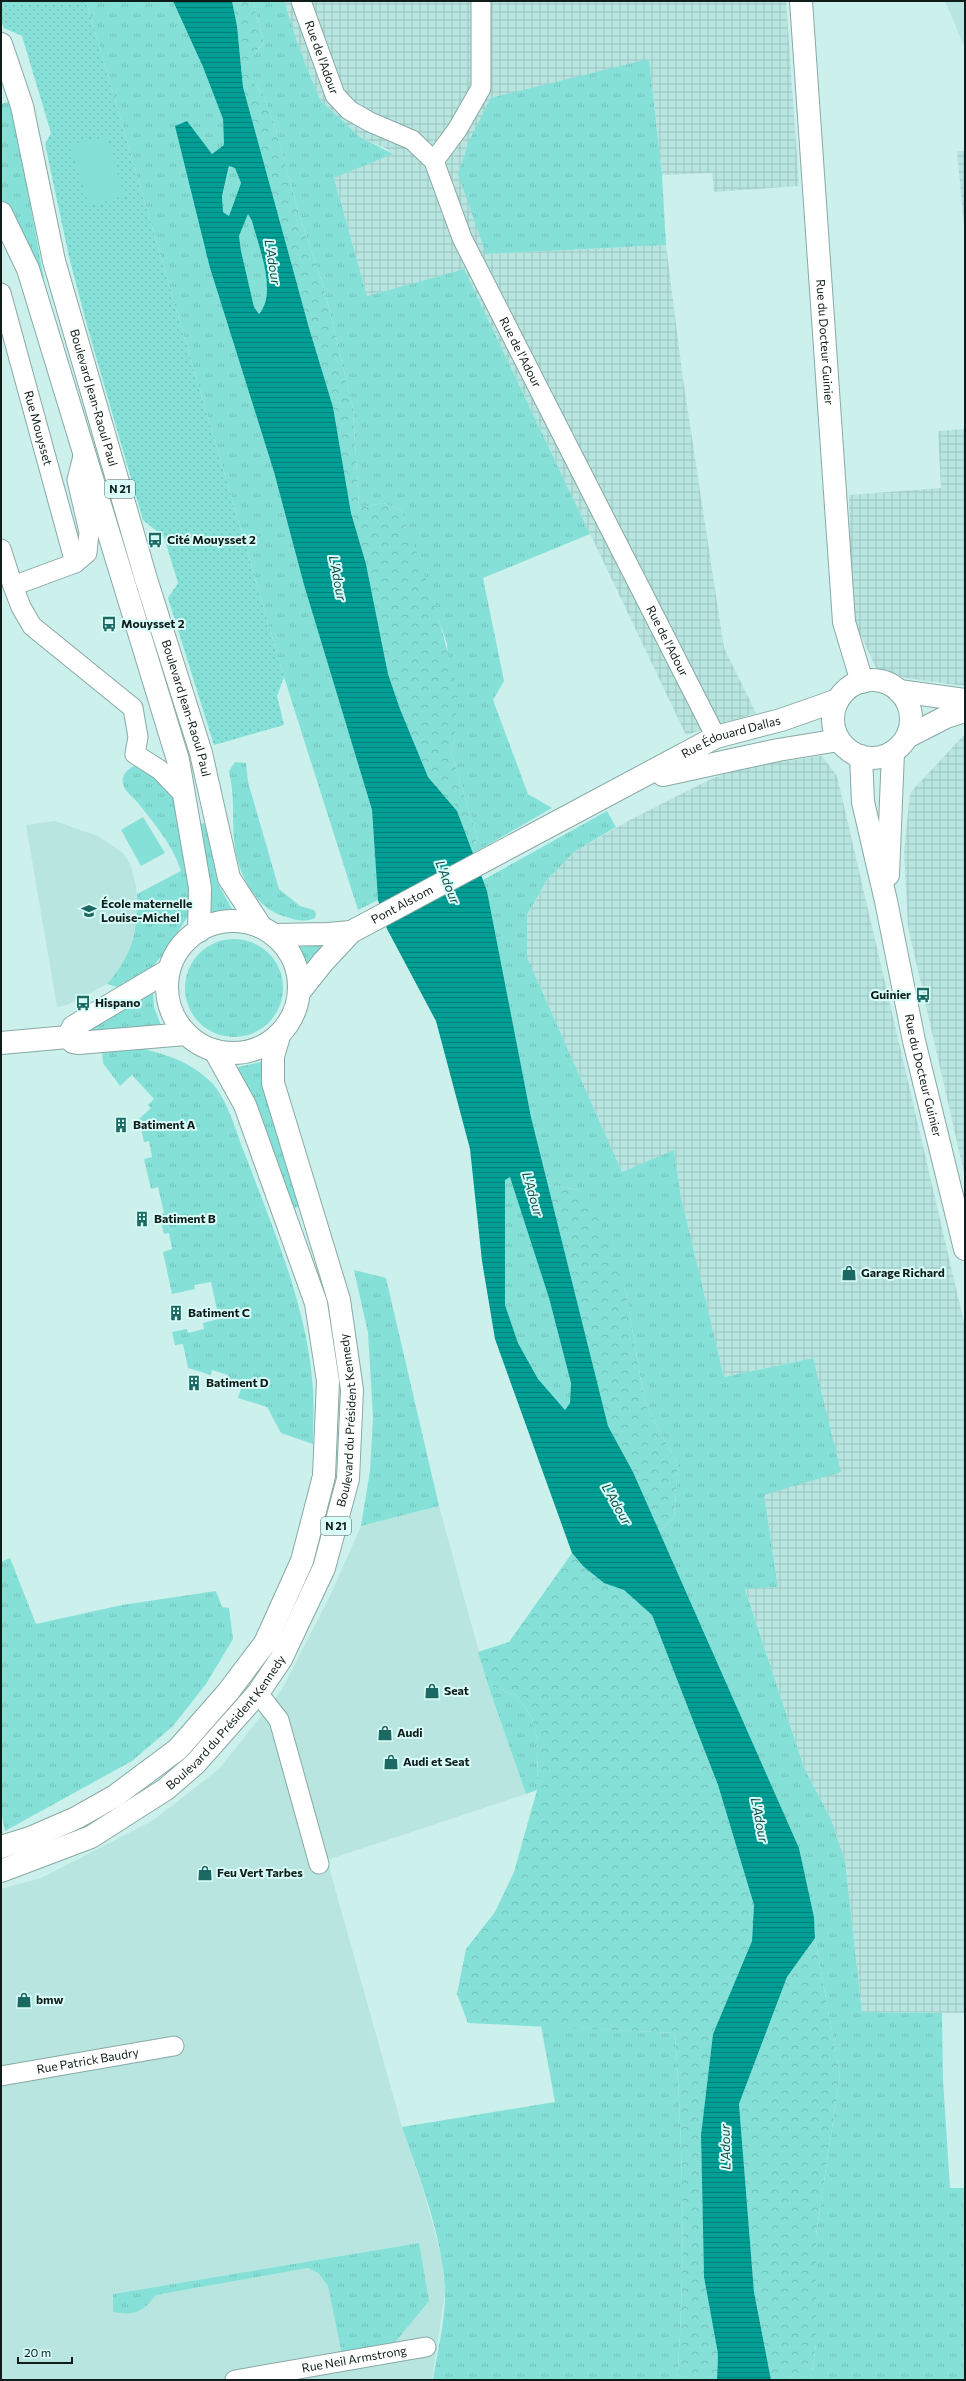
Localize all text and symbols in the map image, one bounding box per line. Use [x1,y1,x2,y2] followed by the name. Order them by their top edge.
[303,18,342,96] street label: Rue de l'Adour
[262,238,285,287] water label: L'Adour
[814,279,837,406] street label: Rue du Docteur Guinier
[497,314,545,390] street label: Rue de l'Adour
[68,327,121,468] street label: Boulevard Jean-Raoul Paul
[22,389,56,467] street label: Rue Mouysset
[105,480,135,498] road number: N 21
[146,531,164,549] bus stop icon: Cité Mouysset 2
[167,532,256,546] place label: Cité Mouysset 2
[326,554,350,603] water label: L'Adour
[644,603,692,678] street label: Rue de l'Adour
[100,615,118,633] bus stop icon: Mouysset 2
[121,616,185,630] place label: Mouysset 2
[160,638,214,778] street label: Boulevard Jean-Raoul Paul
[679,712,782,760] street label: Rue Édouard Dallas
[432,858,464,907] water label: L'Adour
[368,882,435,926] street label: Pont Alstom
[101,896,192,924] place label: École maternelle Louise-Michel
[80,902,98,920] school or university icon: École maternelle Louise-Michel
[914,986,932,1004] bus stop icon: Guinier
[871,987,911,1001] place label: Guinier
[74,994,92,1012] bus stop icon: Hispano
[95,995,140,1009] place label: Hispano
[903,1013,945,1138] street label: Rue du Docteur Guinier
[112,1116,130,1134] building icon: Batiment A
[133,1117,196,1131] place label: Batiment A
[519,1170,547,1219] water label: L'Adour
[133,1210,151,1228] building icon: Batiment B
[154,1211,216,1225] place label: Batiment B
[840,1264,858,1282] shop icon: Garage Richard
[861,1265,945,1279] place label: Garage Richard
[167,1304,185,1322] building icon: Batiment C
[188,1305,250,1319] place label: Batiment C
[333,1333,358,1508] street label: Boulevard du Président Kennedy
[185,1374,203,1392] building icon: Batiment D
[206,1375,269,1389] place label: Batiment D
[599,1480,636,1528] water label: L'Adour
[321,1517,351,1535] road number: N 21
[163,1652,288,1792] street label: Boulevard du Président Kennedy
[423,1682,441,1700] shop icon: Seat
[444,1683,469,1697] place label: Seat
[376,1724,394,1742] shop icon: Audi
[397,1725,423,1739] place label: Audi
[382,1753,400,1771] shop icon: Audi et Seat
[403,1754,470,1768] place label: Audi et Seat
[748,1796,772,1845] water label: L'Adour
[196,1864,214,1882] shop icon: Feu Vert Tarbes
[217,1865,303,1879] place label: Feu Vert Tarbes
[15,1991,33,2009] shop icon: bmw
[36,1992,63,2006] place label: bmw
[35,2044,140,2076] street label: Rue Patrick Baudry
[717,2123,733,2170] water label: L'Adour
[18,2339,72,2365] scale bar
[300,2342,408,2374] street label: Rue Neil Armstrong
[24,2345,51,2359] text: 20 m

